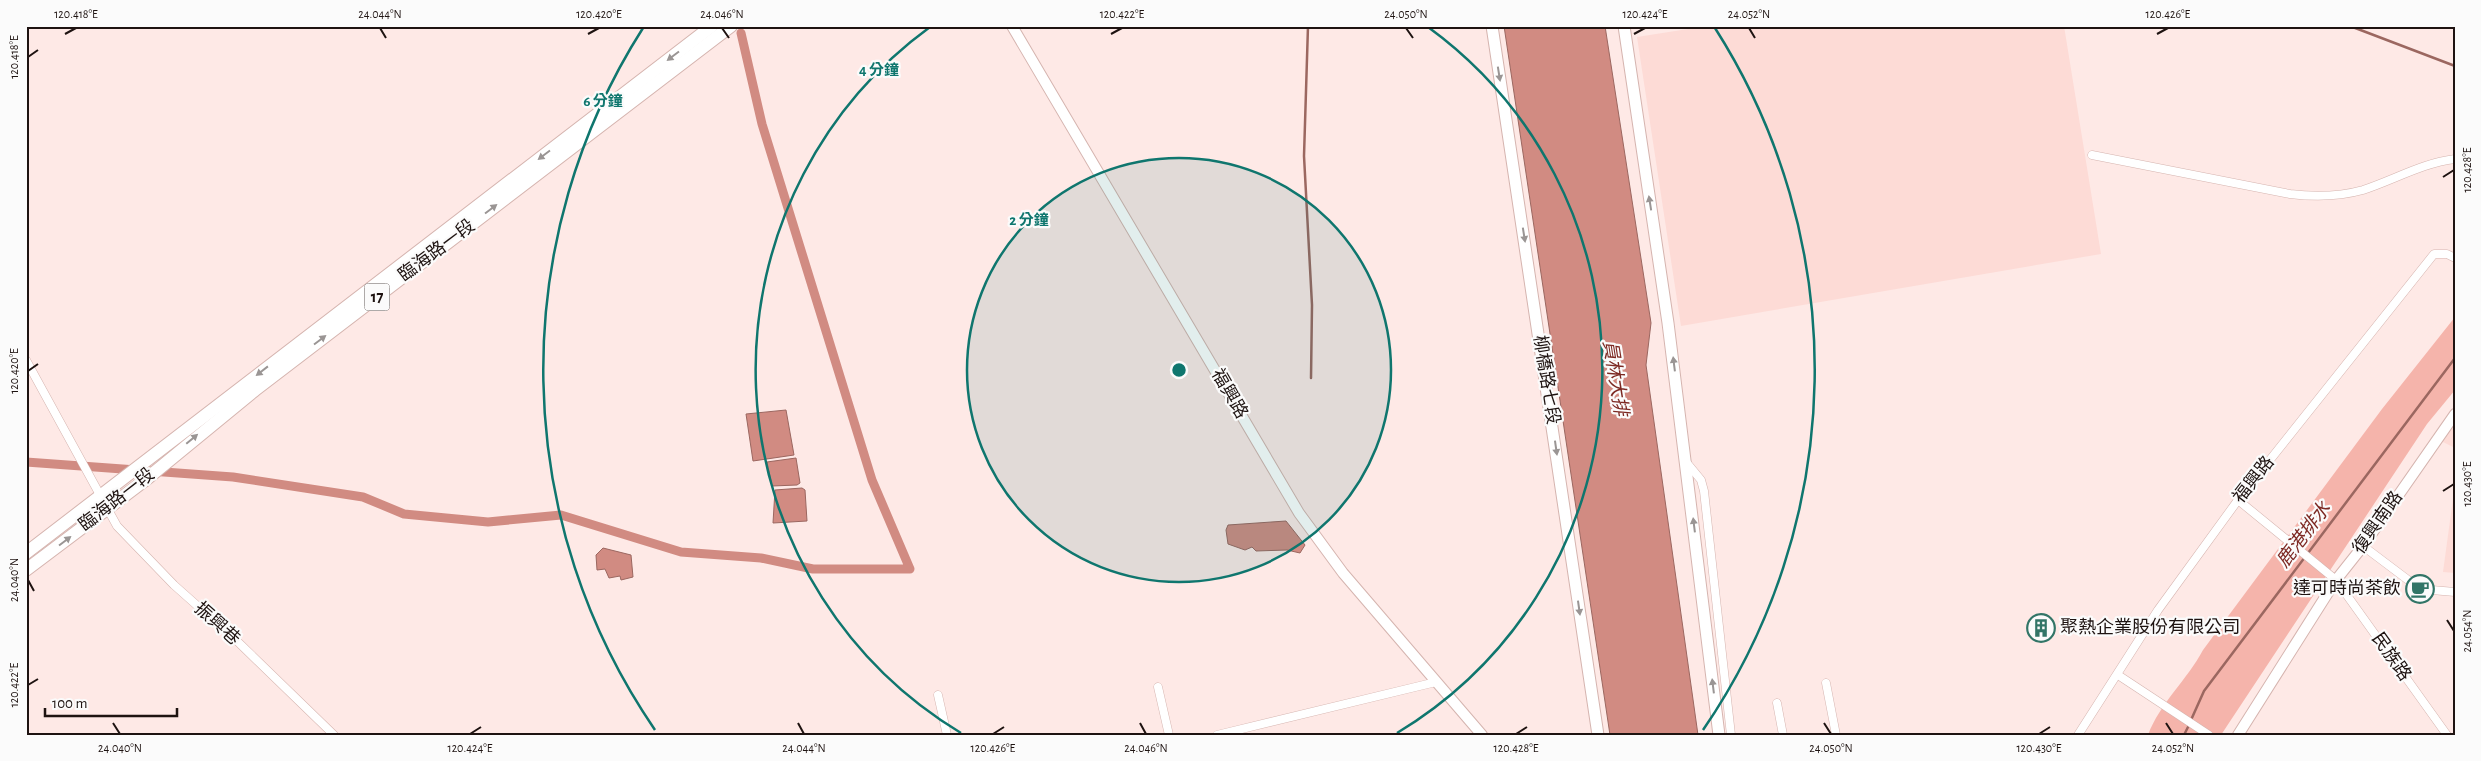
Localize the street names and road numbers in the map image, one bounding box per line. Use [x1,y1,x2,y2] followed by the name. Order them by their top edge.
[394,215,478,285] street label: 臨海路一段
[364,284,390,310] road number: 17
[1530,334,1564,426] street label: 柳橋路七段
[1208,365,1252,422] street label: 福興路
[2229,452,2278,507] street label: 福興路
[75,464,158,535] street label: 臨海路一段
[2348,487,2406,558] street label: 復興南路
[191,598,244,649] street label: 振興巷
[2368,629,2415,684] street label: 民族路

